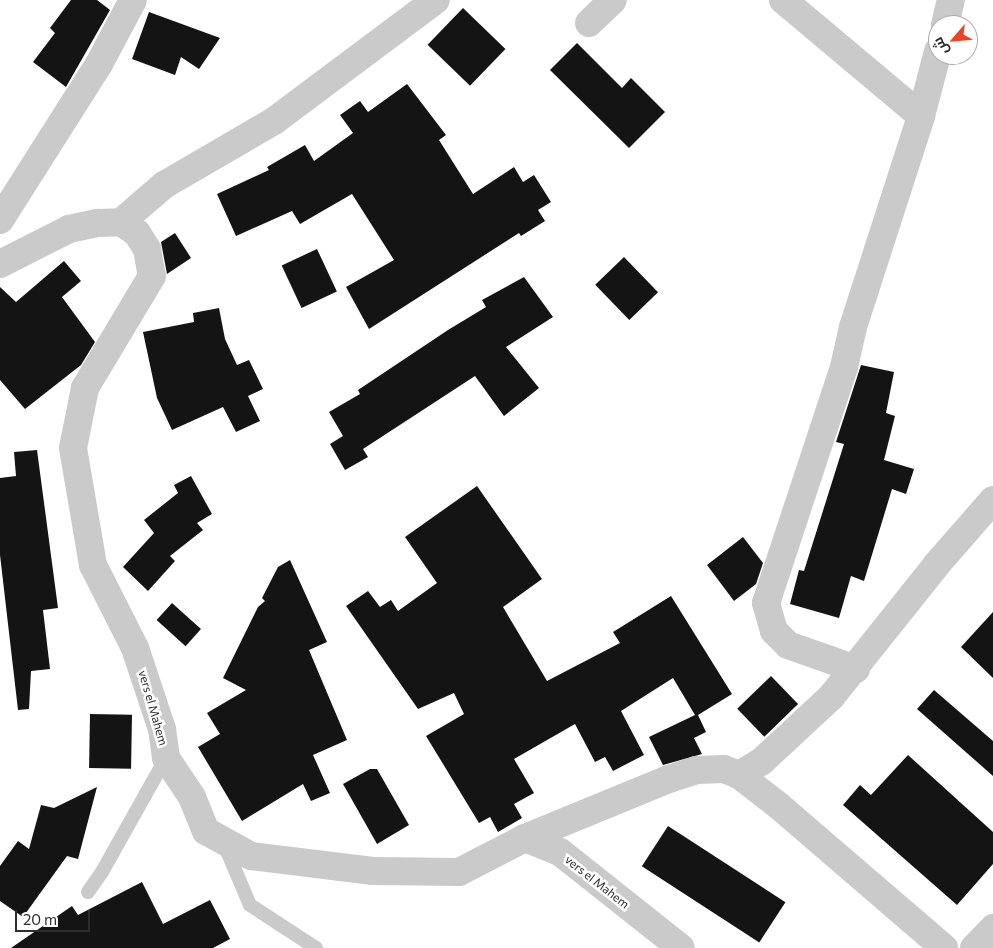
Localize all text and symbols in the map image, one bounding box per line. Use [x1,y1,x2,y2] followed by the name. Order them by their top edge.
[928,15,978,65] north arrow
[928,35,952,58] text: ش
[135,669,171,747] street label: vers el Mahem
[562,852,632,912] street label: vers el Mahem
[18,900,92,932] scale bar
[23,910,57,928] text: 20 m

